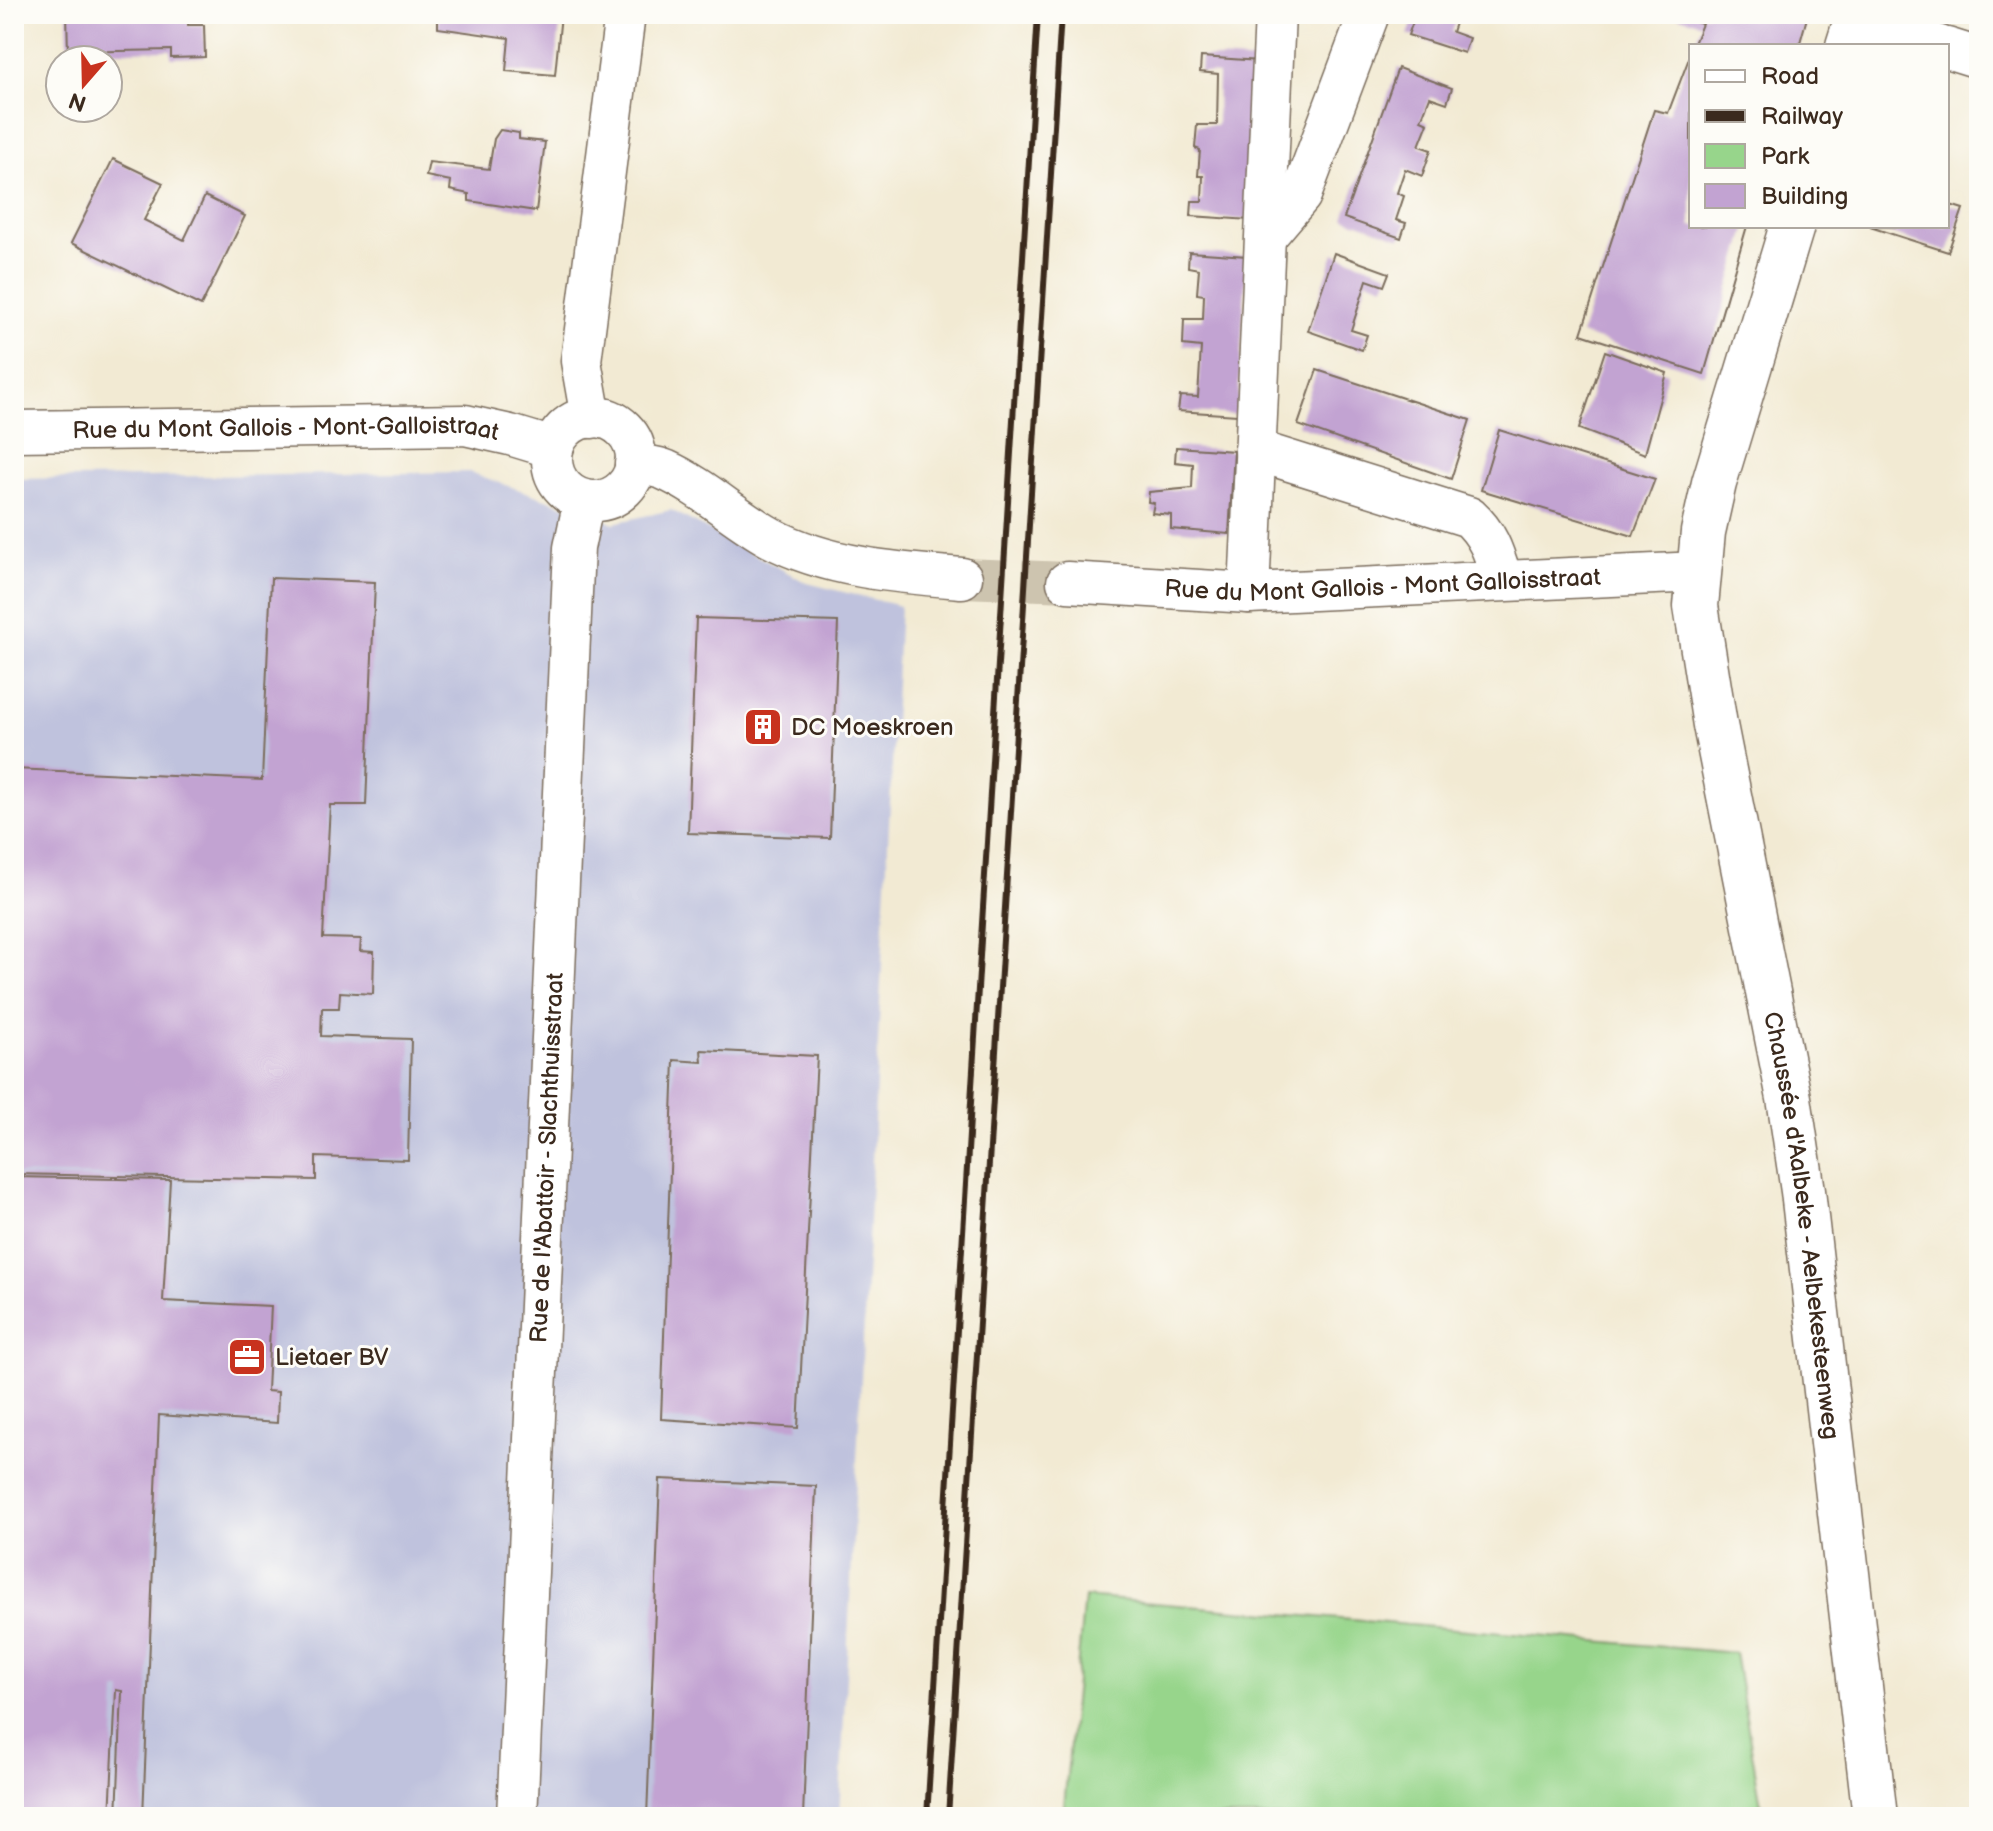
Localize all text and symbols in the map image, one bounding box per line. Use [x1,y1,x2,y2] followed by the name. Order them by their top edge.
[44,44,124,124] north arrow
[1689,44,1949,228] legend
[1761,62,1819,91] text: Road
[65,86,90,117] text: N
[1761,102,1843,131] text: Railway
[1761,142,1809,171] text: Park
[1761,182,1848,211] text: Building
[72,410,502,447] street label: Rue du Mont Gallois - Mont-Galloistraat
[1164,562,1602,607] street label: Rue du Mont Gallois - Mont Galloisstraat
[742,706,784,748] building icon: DC Moeskroen
[791,713,954,742] place label: DC Moeskroen
[524,971,569,1344] street label: Rue de l'Abattoir - Slachthuisstraat
[1758,1009,1846,1441] street label: Chaussée d'Aalbeke - Aelbekesteenweg
[226,1336,268,1378] office icon: Lietaer BV
[275,1343,389,1372] place label: Lietaer BV

